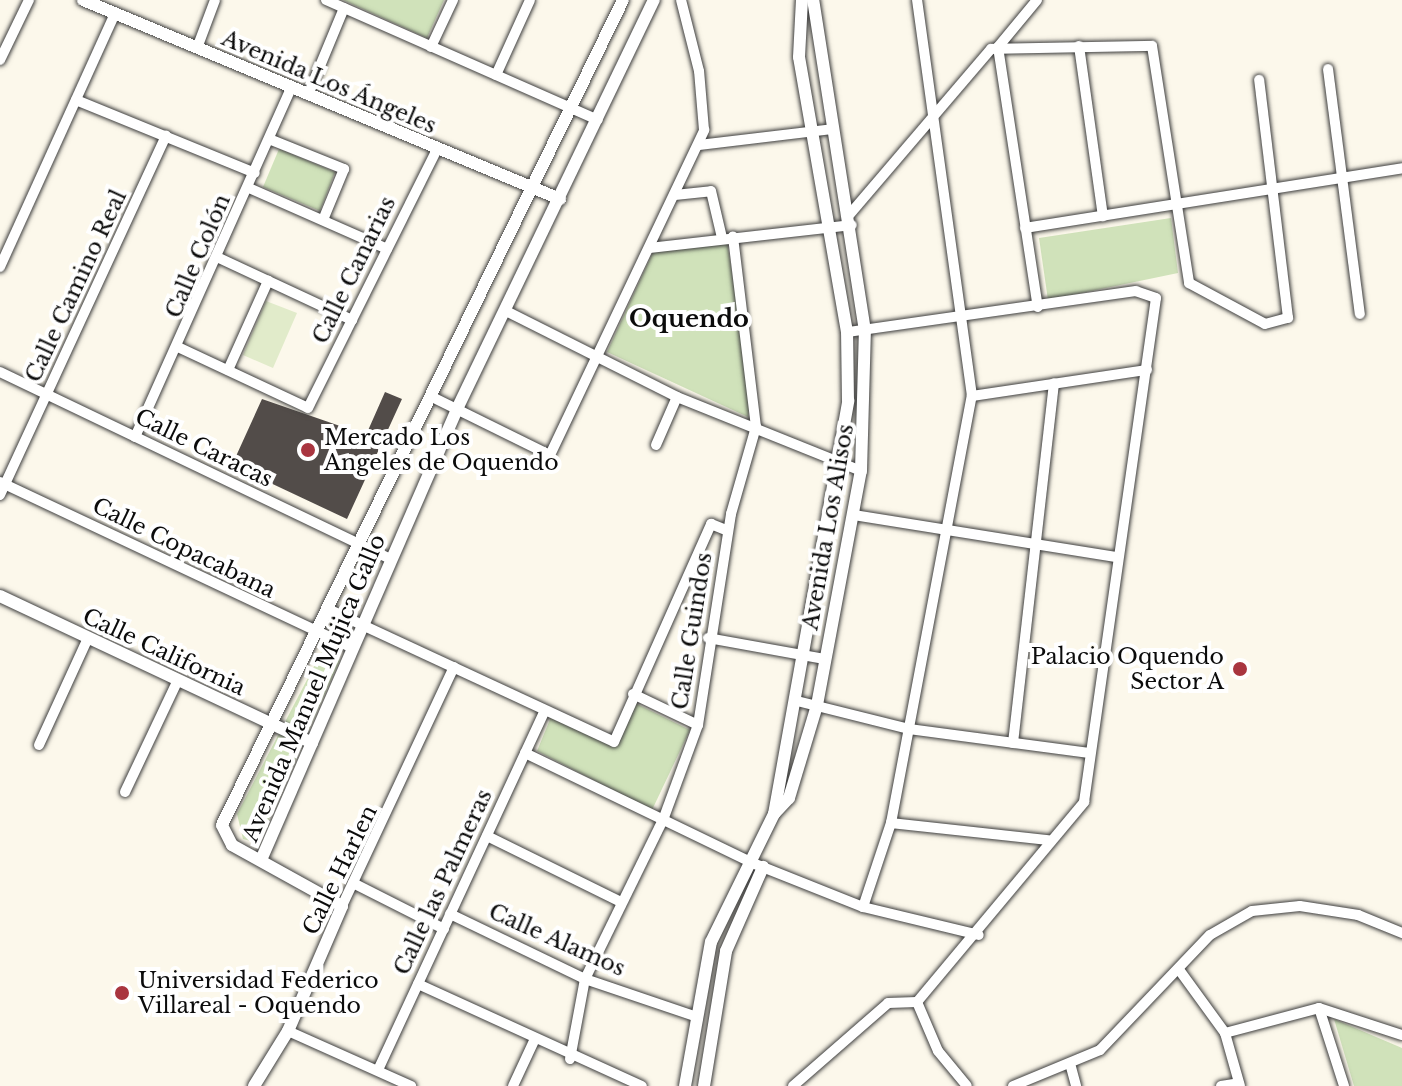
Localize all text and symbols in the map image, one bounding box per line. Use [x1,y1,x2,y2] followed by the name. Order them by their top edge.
[217,25,441,139] street label: Avenida Los Ángeles
[20,186,132,386] street label: Calle Camino Real
[160,190,236,322] street label: Calle Colón
[307,192,401,348] street label: Calle Canarias
[629,305,749,333] district label: Oquendo
[131,403,277,493] street label: Calle Caracas
[797,421,859,633] street label: Avenida Los Alisos
[324,424,559,476] place label: Mercado Los Angeles de Oquendo
[299,441,317,459] marker: Mercado Los Angeles de Oquendo
[88,492,280,604] street label: Calle Copacabana
[237,530,391,846] street label: Avenida Manuel Mujica Gallo
[667,551,717,711] street label: Calle Guindos
[79,603,249,701] street label: Calle California
[1031,643,1224,694] place label: Palacio Oquendo Sector A
[1231,660,1249,678] marker: Palacio Oquendo Sector A
[388,785,498,979] street label: Calle las Palmeras
[297,801,383,939] street label: Calle Harlen
[484,898,630,982] street label: Calle Alamos
[138,967,379,1018] place label: Universidad Federico Villareal - Oquendo
[113,984,131,1002] marker: Universidad Federico Villareal - Oquendo

